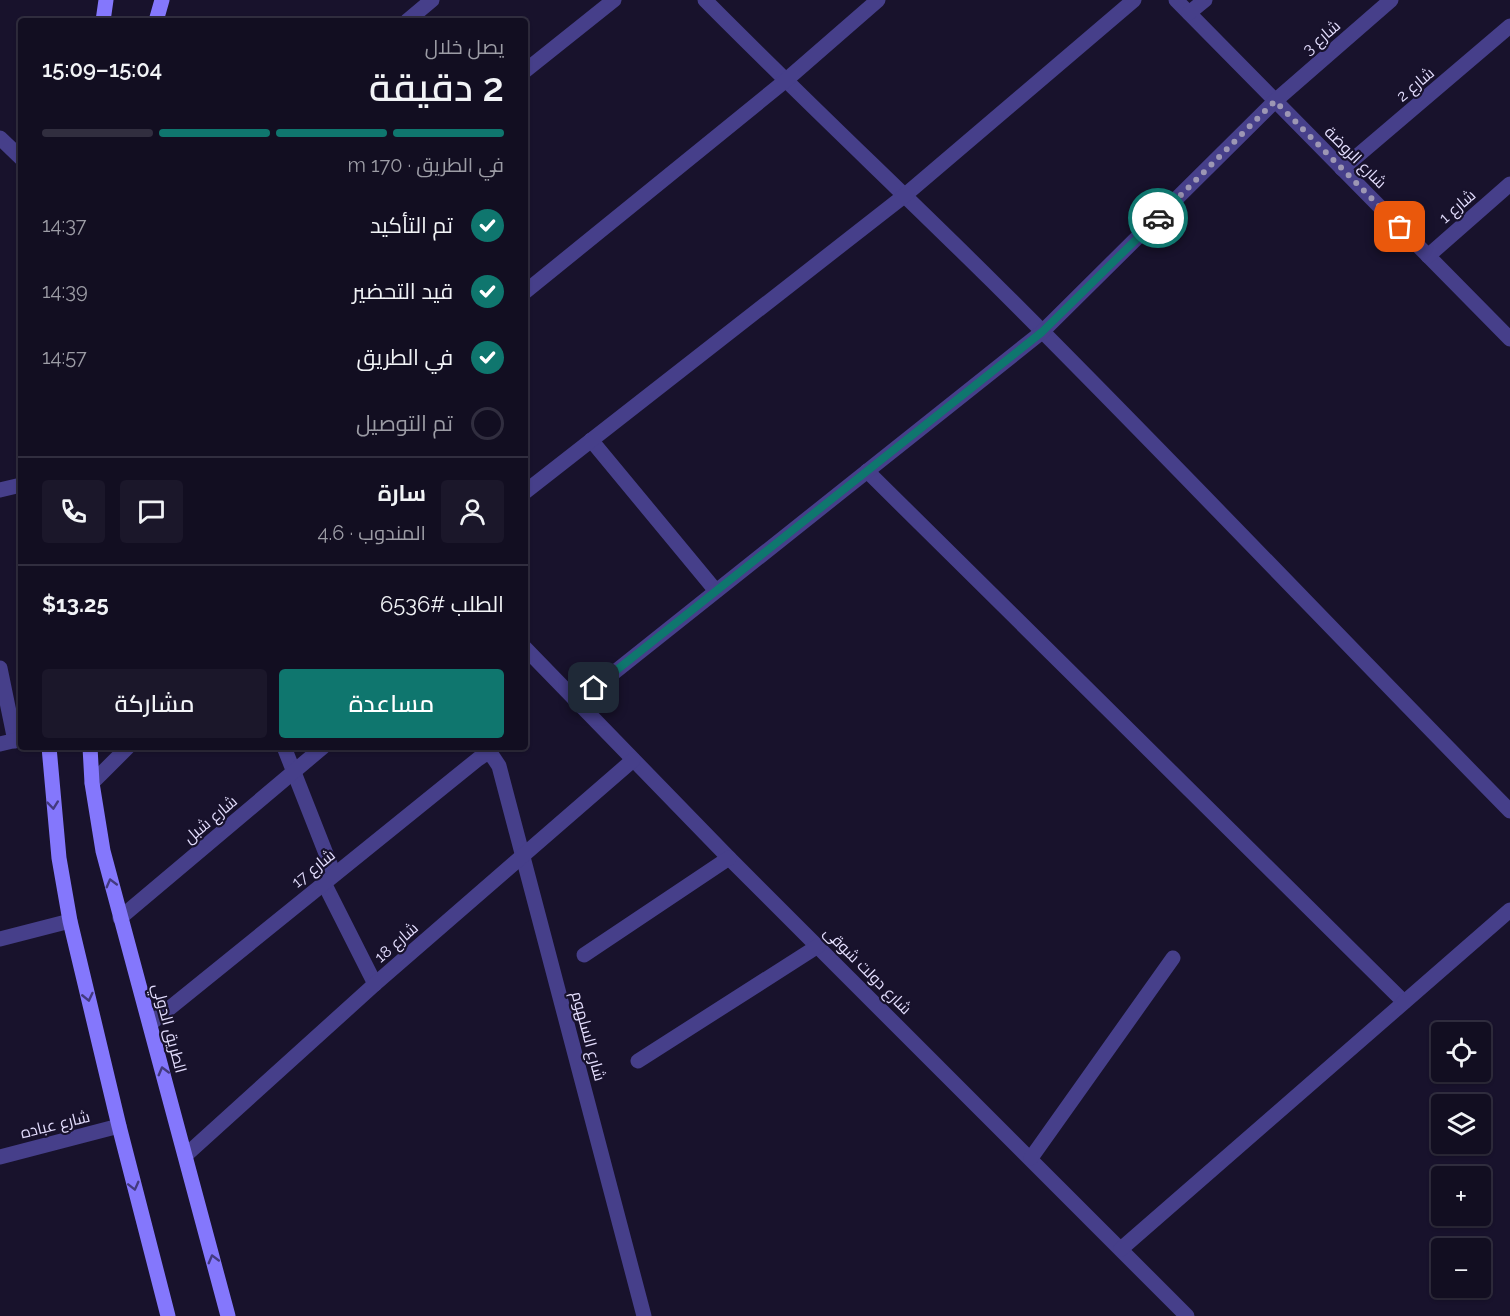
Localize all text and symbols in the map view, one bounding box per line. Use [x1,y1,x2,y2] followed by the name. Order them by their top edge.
[1299,16,1345,60] street label: شارع 3
[425,35,504,59] text: يصل خلال
[42,56,162,82] text: 15:04–15:09
[1393,63,1439,107] street label: شارع 2
[369,64,504,110] text: 2 دقيقة
[1319,122,1391,194] street label: شارع الروضة
[348,153,504,177] text: في الطريق · 170 m
[1435,185,1481,229] street label: شارع 1
[1128,188,1188,248] courier
[1374,201,1425,252] pin
[1142,202,1175,235] icon: car
[471,209,504,242] icon: check
[1383,210,1416,243] icon: bag
[370,212,453,238] text: تم التأكيد
[42,213,87,237] text: 14:37
[471,275,504,308] icon: check
[352,278,453,304] text: قيد التحضير
[42,279,88,303] text: 14:39
[471,341,504,374] icon: check
[357,344,453,370] text: في الطريق
[42,345,87,369] text: 14:57
[356,410,453,436] text: تم التوصيل
[42,480,105,543] button: phone
[120,480,183,543] button: chat
[378,480,426,506] text: سارة
[441,480,504,543] button: person
[318,521,426,545] text: المندوب · 4.6
[42,591,109,617] text: $13.25
[380,591,504,617] text: الطلب #6536
[568,662,619,713] pin
[42,669,267,738] button: مشاركة
[279,669,504,738] button: مساعدة
[577,671,610,704] icon: home
[180,791,242,849] street label: شارع شبل
[46,801,59,810] one-way arrow
[288,845,340,893] street label: شارع 17
[106,878,119,888] one-way arrow
[371,918,423,968] street label: شارع 18
[818,923,915,1020] street label: شارع دولت شوقى
[145,981,191,1076] street label: الطريق الدولي
[565,989,610,1084] street label: شارع السلهوم
[81,992,94,1002] one-way arrow
[1431,1022,1491,1298] map controls
[1431,1022,1491,1082] button: locate
[158,1066,170,1077] one-way arrow
[1431,1094,1491,1154] button: layers
[18,1107,92,1144] street label: شارع عباده
[1431,1166,1491,1226] button: +
[127,1181,140,1191] one-way arrow
[1431,1238,1491,1298] button: −
[208,1255,220,1265] one-way arrow

